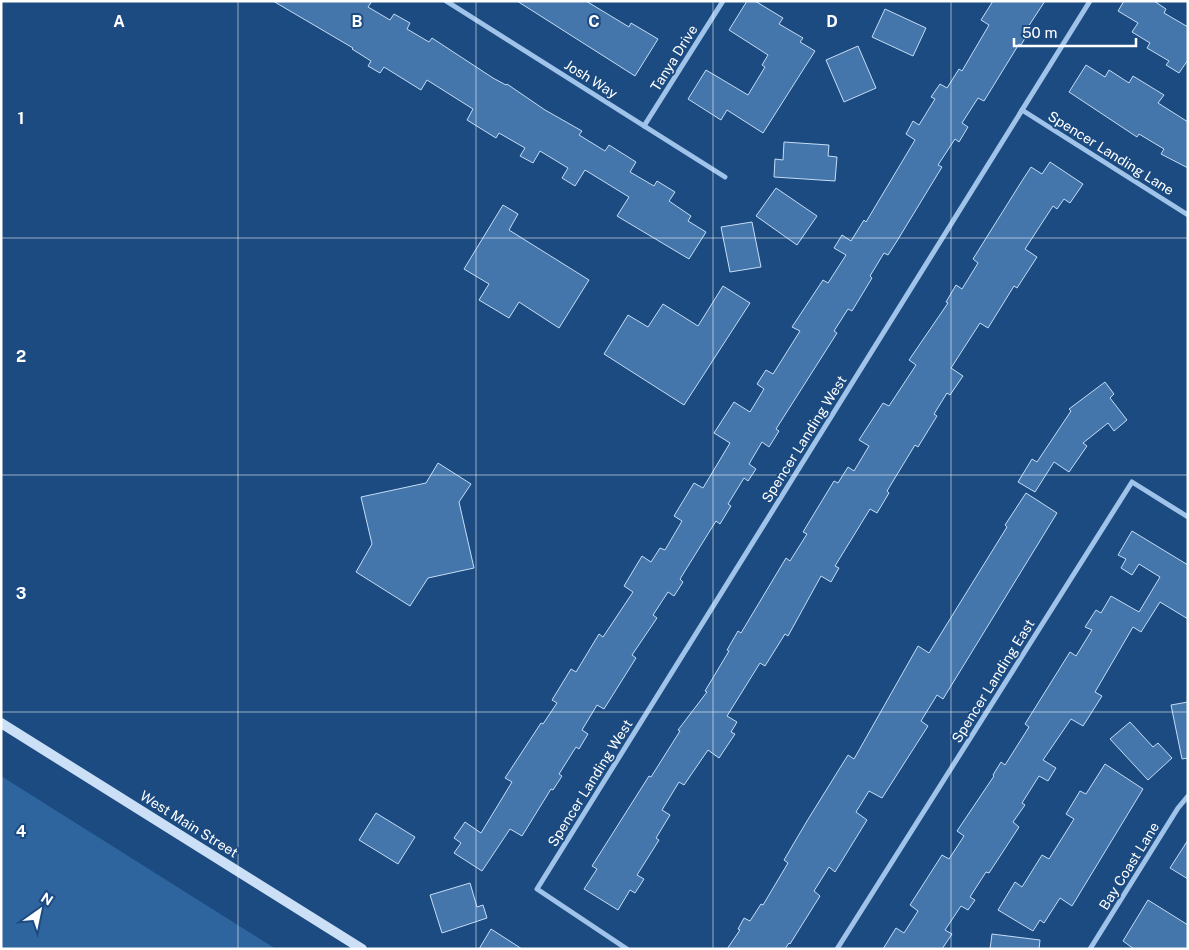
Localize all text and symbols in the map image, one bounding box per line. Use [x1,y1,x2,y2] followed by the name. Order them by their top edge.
[113,12,125,31] text: A
[352,12,363,31] text: B
[588,12,600,31] text: C
[826,12,838,31] text: D
[1014,15,1136,47] scale bar
[647,22,701,94] street label: Tanya Drive
[1022,24,1057,41] text: 50 m
[562,57,621,102] street label: Josh Way
[1045,108,1177,198] street label: Spencer Landing Lane
[18,109,24,128] text: 1
[16,347,26,366] text: 2
[758,373,850,505] street label: Spencer Landing West
[16,584,26,603] text: 3
[948,616,1038,746] street label: Spencer Landing East
[544,717,636,849] street label: Spencer Landing West
[137,787,241,861] street label: West Main Street
[1096,819,1162,913] street label: Bay Coast Lane
[16,822,27,841] text: 4
[15,885,65,935] north arrow
[38,889,56,909] text: N

